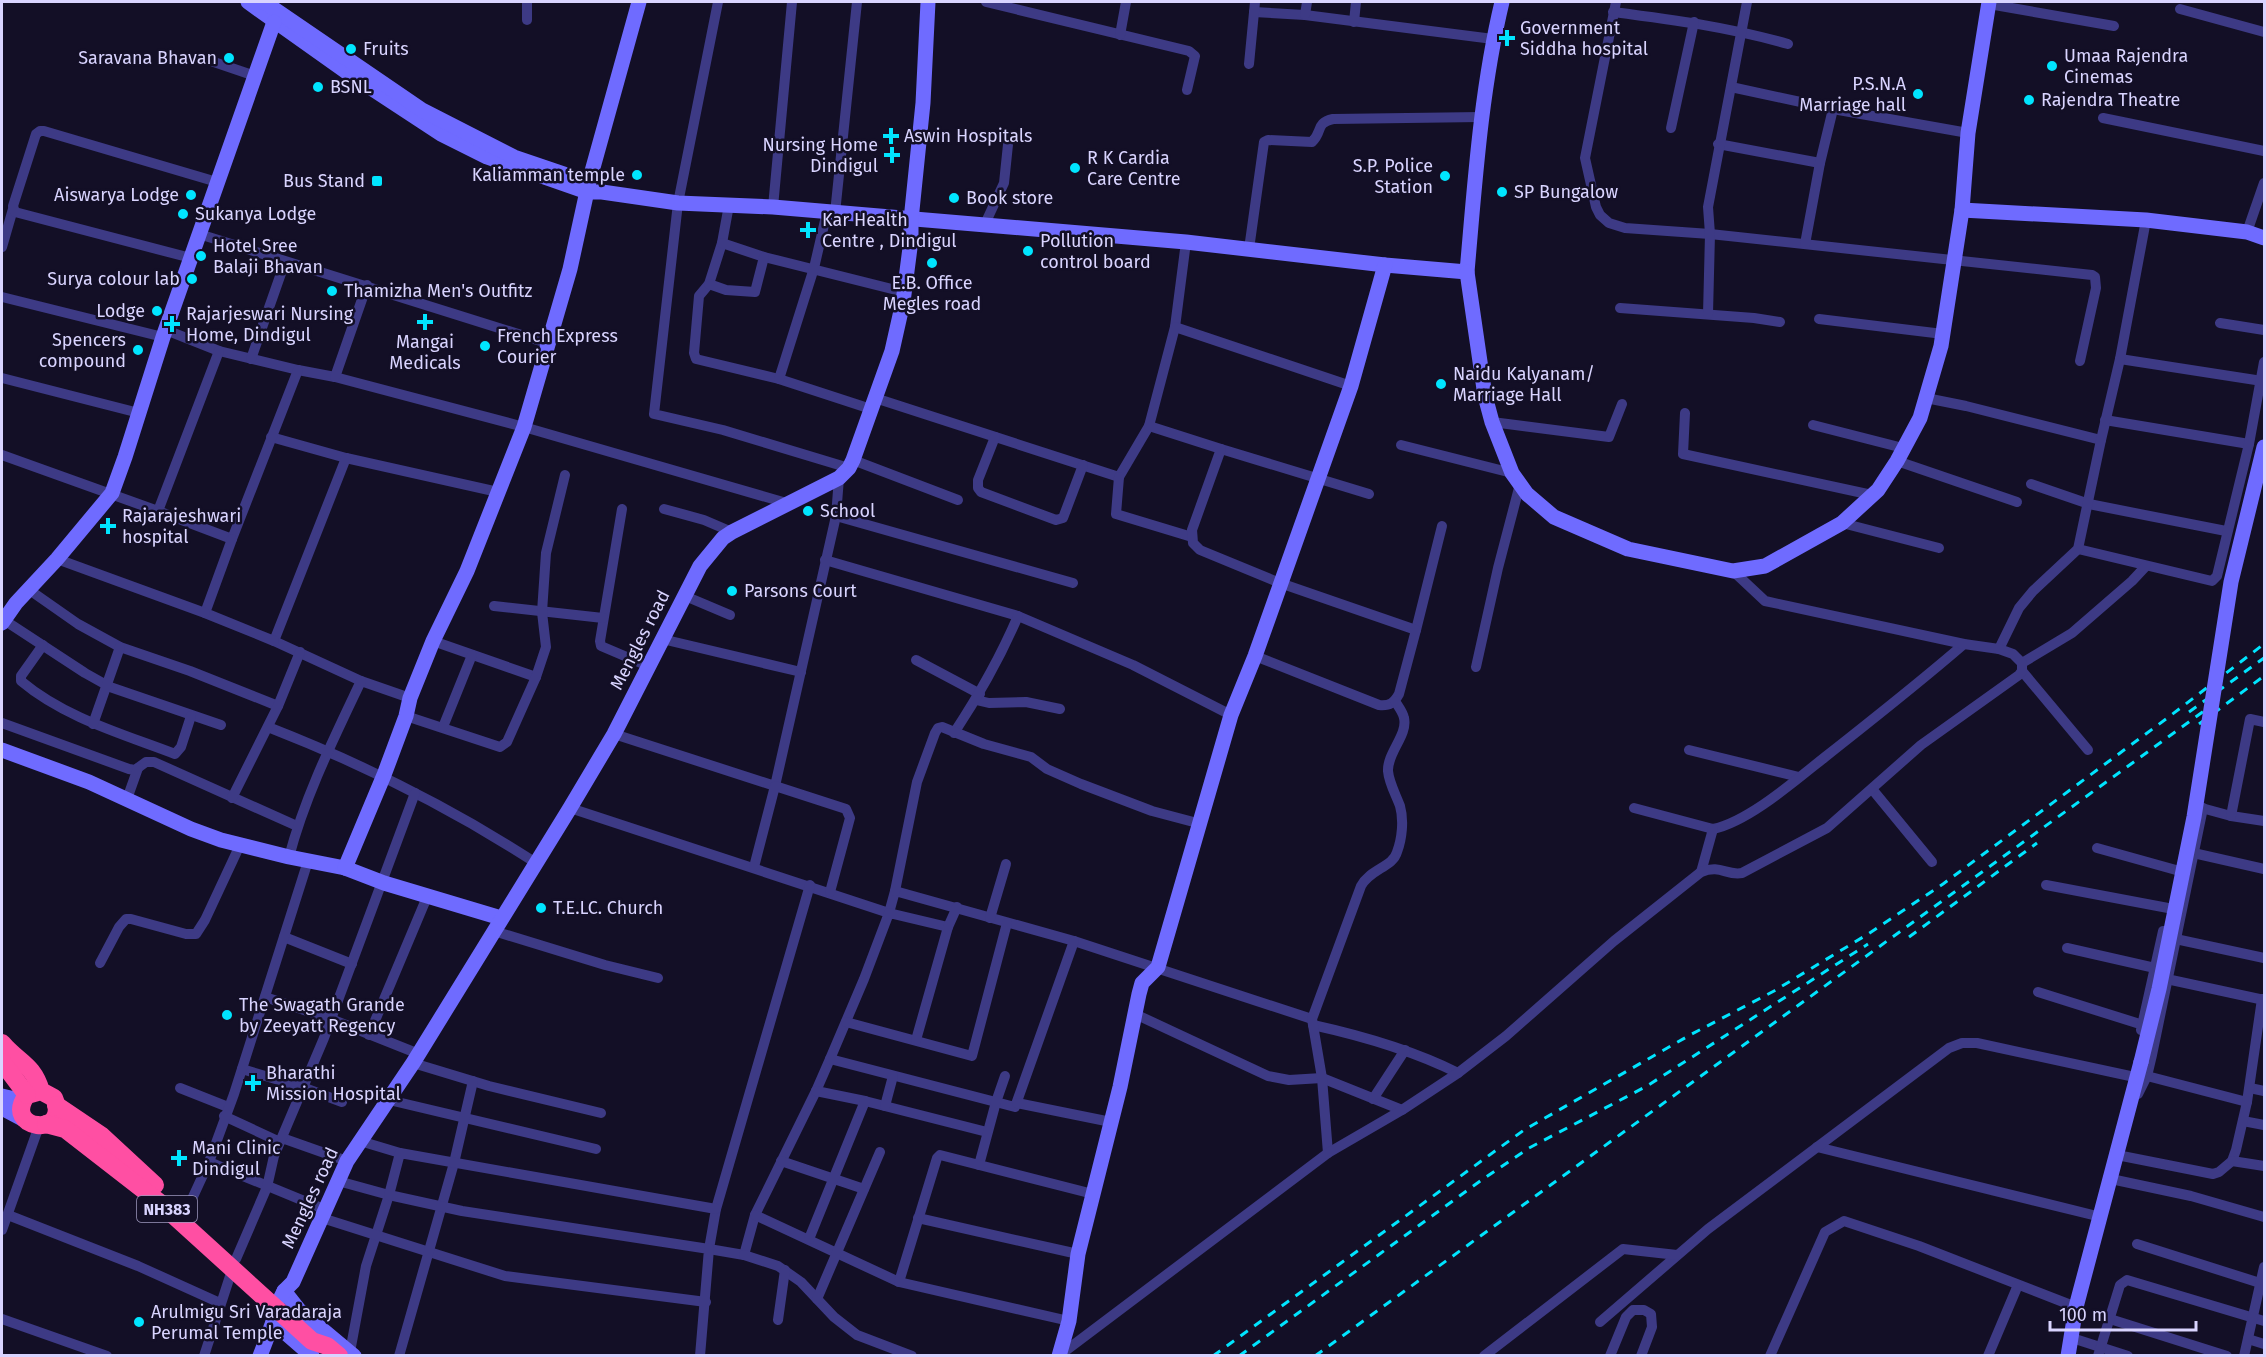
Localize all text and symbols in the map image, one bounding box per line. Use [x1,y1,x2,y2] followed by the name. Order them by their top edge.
[1520,17,1648,60] place label: Government Siddha hospital
[1498,29,1516,47] marker: Government Siddha hospital
[363,38,409,60] place label: Fruits
[344,42,358,56] marker: Fruits
[2064,45,2188,88] place label: Umaa Rajendra Cinemas
[78,47,217,69] place label: Saravana Bhavan
[222,51,236,65] marker: Saravana Bhavan
[2045,59,2059,73] marker: Umaa Rajendra Cinemas
[1799,73,1907,116] place label: P.S.N.A Marriage hall
[330,76,372,98] place label: BSNL
[311,80,325,94] marker: BSNL
[1911,87,1925,101] marker: P.S.N.A Marriage hall
[2041,89,2180,111] place label: Rajendra Theatre
[2022,93,2036,107] marker: Rajendra Theatre
[904,125,1032,147] place label: Aswin Hospitals
[882,127,900,145] marker: Aswin Hospitals
[762,134,878,177] place label: Nursing Home Dindigul
[883,146,901,164] marker: Nursing Home Dindigul
[1087,147,1180,190] place label: R K Cardia Care Centre
[1353,155,1433,198] place label: S.P. Police Station
[1068,161,1082,175] marker: R K Cardia Care Centre
[472,164,625,186] place label: Kaliamman temple
[630,168,644,182] marker: Kaliamman temple
[1438,169,1452,183] marker: S.P. Police Station
[283,170,365,192] place label: Bus Stand
[370,174,384,188] marker: Bus Stand
[1514,181,1618,203] place label: SP Bungalow
[54,184,179,206] place label: Aiswarya Lodge
[1495,185,1509,199] marker: SP Bungalow
[966,187,1053,209] place label: Book store
[184,188,198,202] marker: Aiswarya Lodge
[947,191,961,205] marker: Book store
[195,203,316,225] place label: Sukanya Lodge
[176,207,190,221] marker: Sukanya Lodge
[822,209,957,252] place label: Kar Health Centre , Dindigul
[799,221,817,239] marker: Kar Health Centre , Dindigul
[1040,230,1151,273] place label: Pollution control board
[213,235,323,278] place label: Hotel Sree Balaji Bhavan
[1021,244,1035,258] marker: Pollution control board
[194,249,208,263] marker: Hotel Sree Balaji Bhavan
[925,256,939,270] marker: E.B. Office Megles road
[47,268,180,290] place label: Surya colour lab
[185,272,199,286] marker: Surya colour lab
[883,272,981,315] place label: E.B. Office Megles road
[344,280,533,302] place label: Thamizha Men's Outfitz
[325,284,339,298] marker: Thamizha Men's Outfitz
[96,300,145,322] place label: Lodge
[186,303,354,346] place label: Rajarjeswari Nursing Home, Dindigul
[150,304,164,318] marker: Lodge
[163,315,181,333] marker: Rajarjeswari Nursing Home, Dindigul
[418,315,432,329] marker: Mangai Medicals
[497,325,618,368] place label: French Express Courier
[39,329,126,372] place label: Spencers compound
[389,331,461,374] place label: Mangai Medicals
[478,339,492,353] marker: French Express Courier
[131,343,145,357] marker: Spencers compound
[1453,363,1595,406] place label: Naidu Kalyanam/ Marriage Hall
[1434,377,1448,391] marker: Naidu Kalyanam/ Marriage Hall
[820,500,875,522] place label: School
[801,504,815,518] marker: School
[122,505,241,548] place label: Rajarajeshwari hospital
[99,517,117,535] marker: Rajarajeshwari hospital
[744,580,857,602] place label: Parsons Court
[725,584,739,598] marker: Parsons Court
[605,586,675,694] street label: Mengles road
[553,897,663,919] place label: T.E.LC. Church
[534,901,548,915] marker: T.E.LC. Church
[239,994,405,1037] place label: The Swagath Grande by Zeeyatt Regency
[220,1008,234,1022] marker: The Swagath Grande by Zeeyatt Regency
[266,1062,401,1105] place label: Bharathi Mission Hospital
[244,1074,262,1092] marker: Bharathi Mission Hospital
[192,1137,281,1180] place label: Mani Clinic Dindigul
[277,1144,343,1252] street label: Mengles road
[170,1149,188,1167] marker: Mani Clinic Dindigul
[137,1196,197,1222] road number: NH383
[2050,1294,2196,1332] scale bar
[151,1301,342,1344] place label: Arulmigu Sri Varadaraja Perumal Temple
[2059,1304,2107,1326] text: 100 m
[132,1315,146,1329] marker: Arulmigu Sri Varadaraja Perumal Temple

